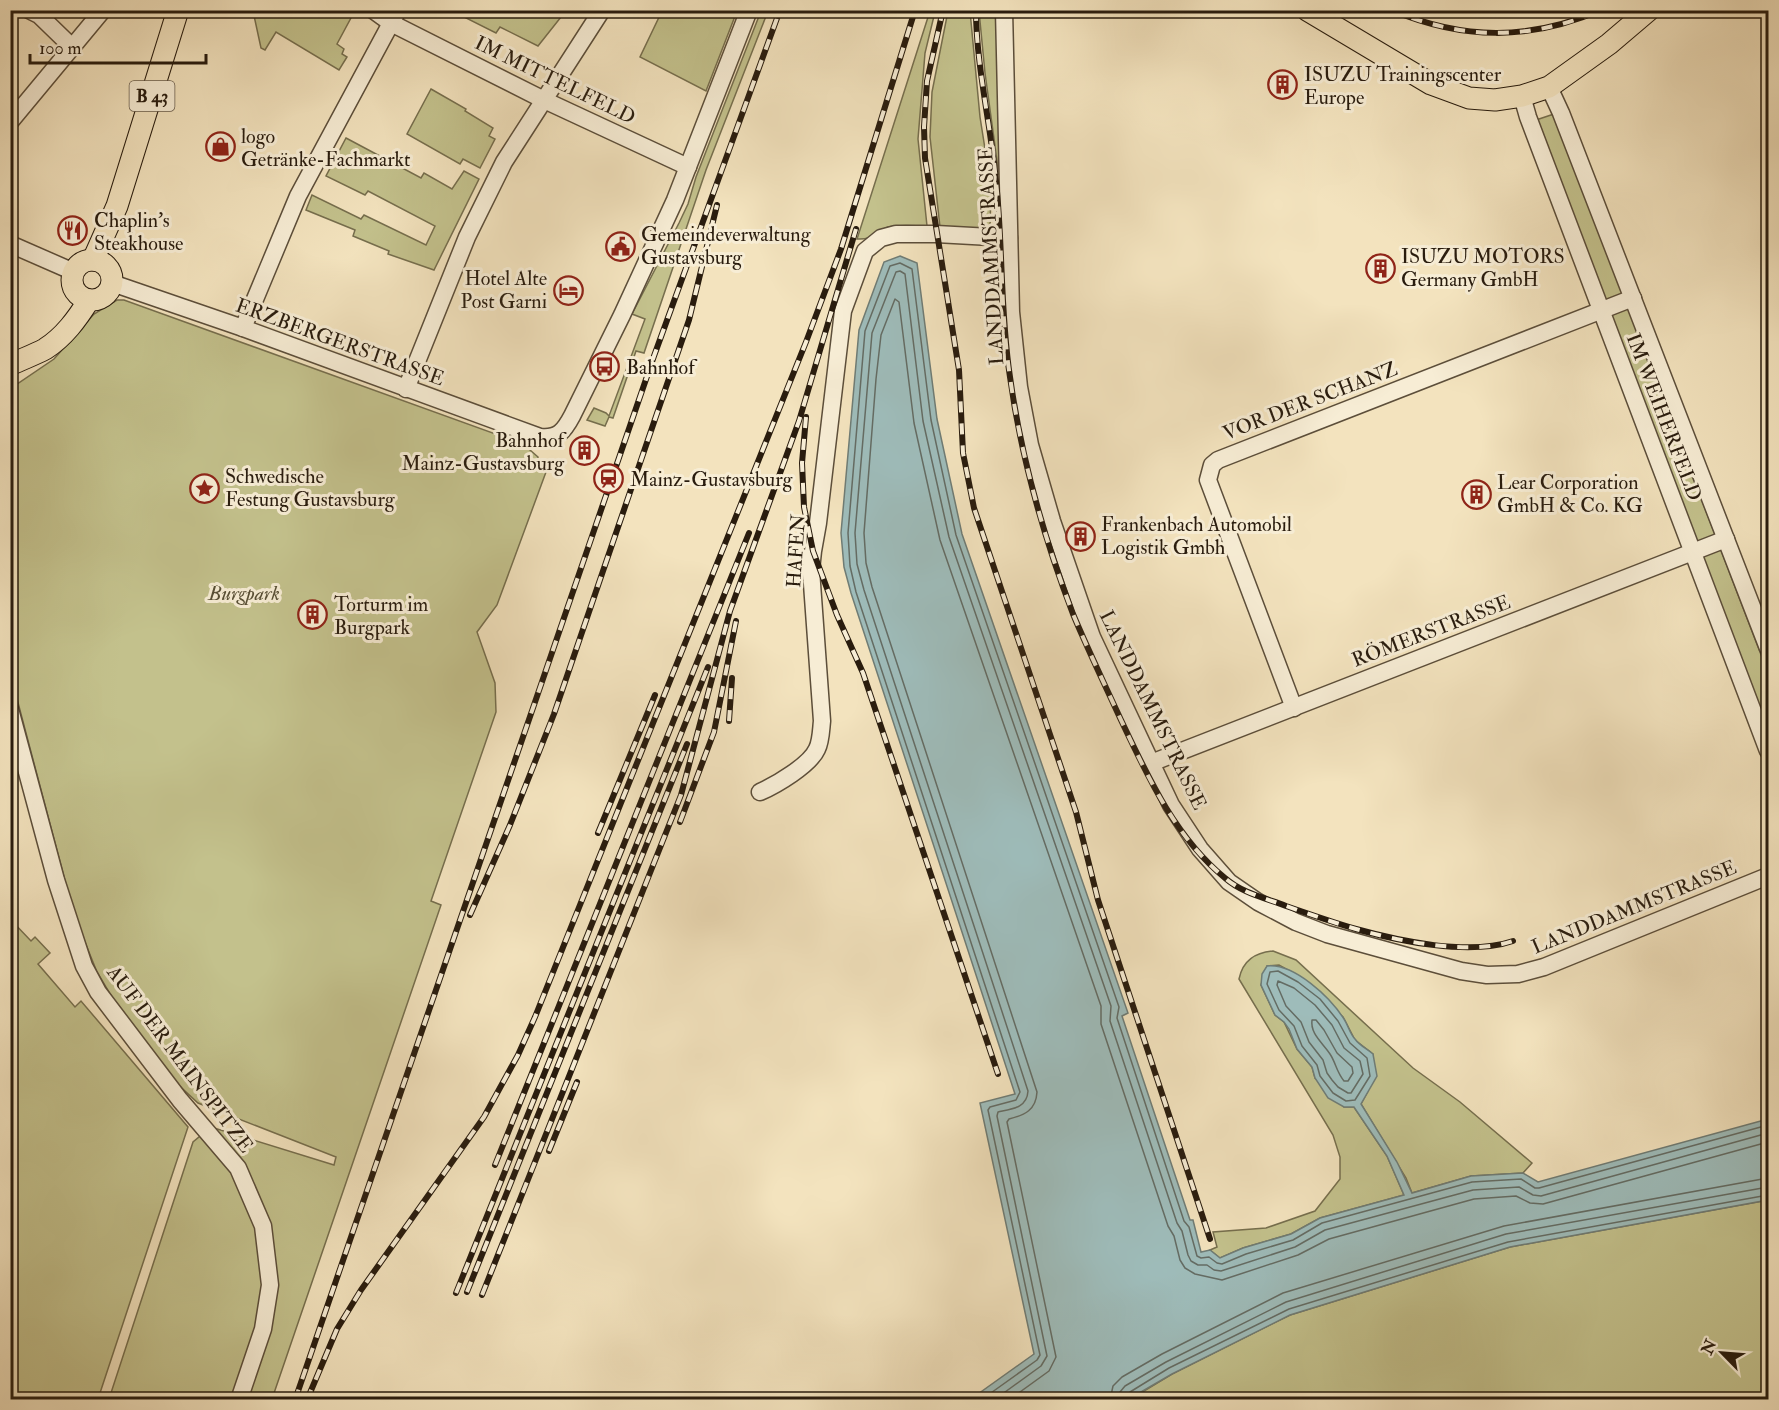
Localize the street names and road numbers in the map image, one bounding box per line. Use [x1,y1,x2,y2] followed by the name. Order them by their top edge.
[471,30,639,130] street label: IM MITTELFELD
[130,81,174,111] road number: B 43
[973,146,1009,366] street label: LANDDAMMSTRASSE
[232,293,448,391] street label: ERZBERGERSTRASSE
[1621,330,1707,504] street label: IM WEIHERFELD
[1219,356,1401,446] street label: VOR DER SCHANZ
[781,513,811,589] street label: HAFEN
[1348,589,1514,673] street label: RÖMERSTRASSE
[1094,606,1212,814] street label: LANDDAMMSTRASSE
[1528,854,1740,960] street label: LANDDAMMSTRASSE
[101,960,259,1158] street label: AUF DER MAINSPITZE

